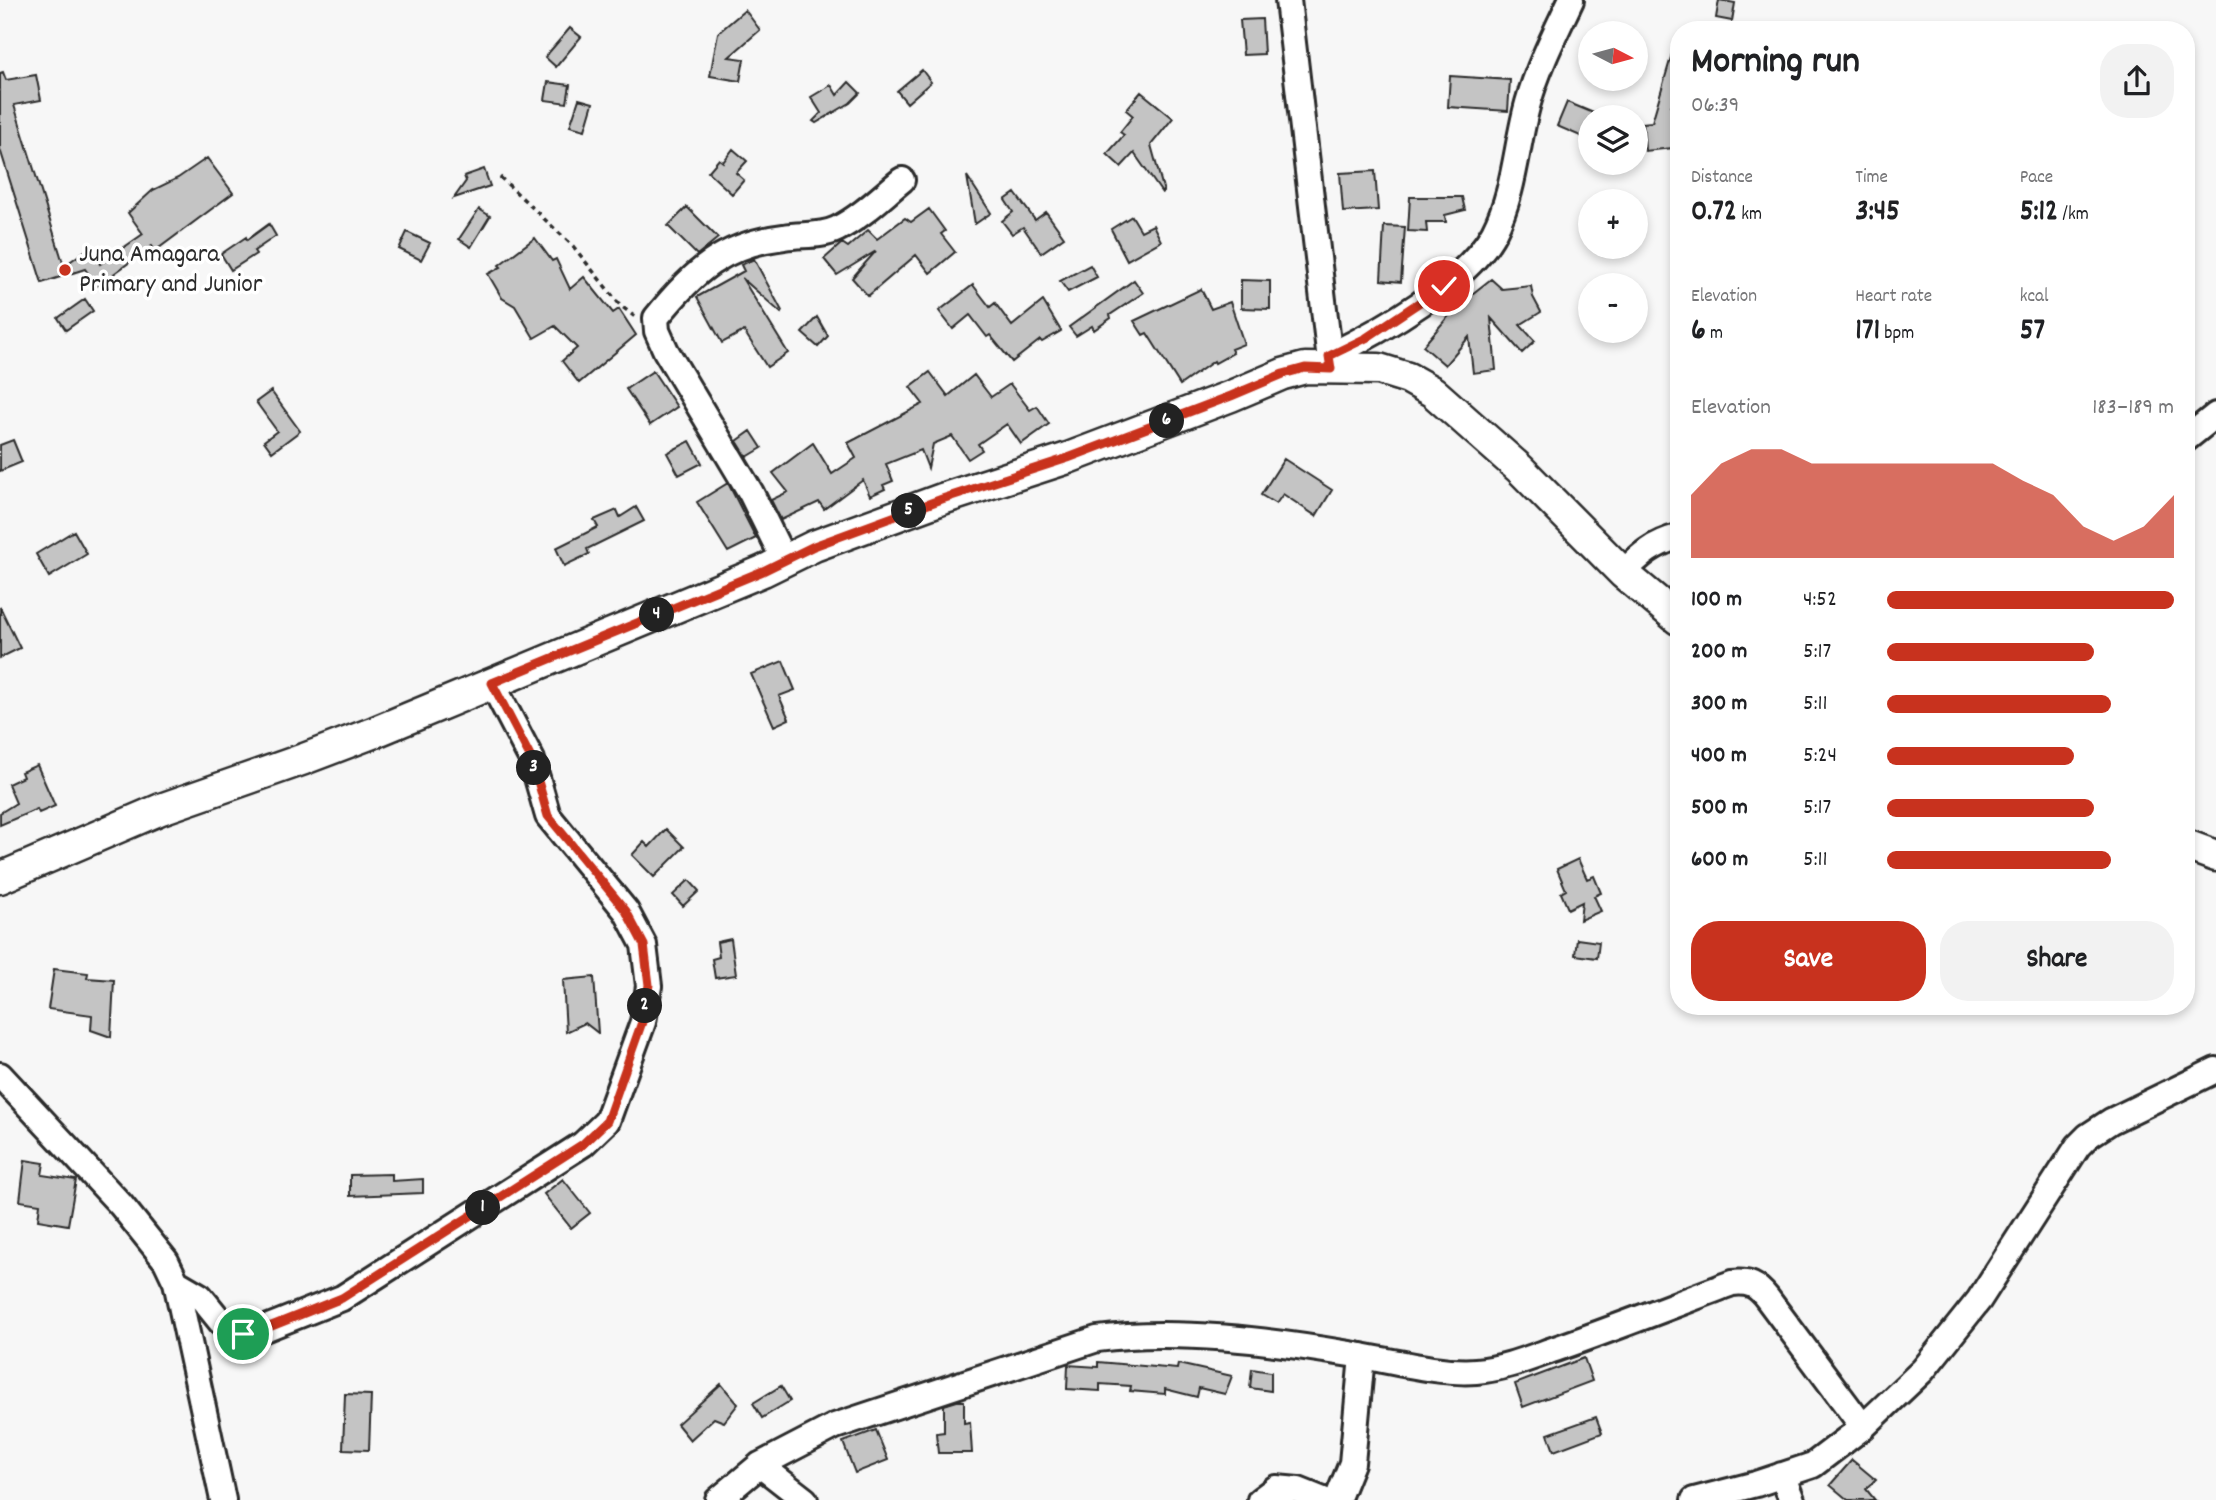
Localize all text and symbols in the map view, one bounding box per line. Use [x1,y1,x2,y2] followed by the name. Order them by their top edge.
[1578,21,1648,91] north arrow
[1578,21,1648,343] map controls
[1691,36,1860,91] text: Morning run
[2100,44,2174,118] button: share
[1691,90,1739,123] text: 06:39
[1578,105,1648,175] button: layers
[1691,165,1753,192] text: Distance
[1855,165,1888,192] text: Time
[2020,165,2053,192] text: Pace
[1578,189,1648,259] button: +
[1691,192,1737,235] text: 0.72
[1855,192,1900,235] text: 3:45
[2020,192,2058,235] text: 5:12
[1737,202,1762,229] text: km
[2058,202,2089,229] text: /km
[79,237,263,304] place label: Juna Amagara Primary and Junior
[1414,256,1474,316] pin
[57,262,73,278] marker: Juna Amagara Primary and Junior
[1425,267,1463,305] icon: check
[1578,273,1648,343] button: −
[1691,284,1757,311] text: Elevation
[1855,284,1932,311] text: Heart rate
[2020,284,2049,311] text: kcal
[1691,311,1706,354] text: 6
[1855,311,1880,354] text: 171
[2020,311,2045,354] text: 57
[1706,321,1723,348] text: m
[1880,321,1914,348] text: bpm
[1691,392,1771,425] text: Elevation
[2092,392,2174,425] text: 183–189 m
[1150,404,1184,438] pin: 6
[1162,407,1171,434] text: 6
[892,494,926,528] pin: 5
[904,497,913,524] text: 5
[1691,584,1742,617] text: 100 m
[1803,584,1837,617] text: 4:52
[640,598,674,632] pin: 4
[653,601,660,628] text: 4
[1691,636,1747,669] text: 200 m
[1803,636,1831,669] text: 5:17
[1691,688,1747,721] text: 300 m
[1803,688,1828,721] text: 5:11
[1691,740,1747,773] text: 400 m
[1803,740,1837,773] text: 5:24
[516,750,552,786] pin: 3
[529,754,538,781] text: 3
[1691,792,1748,825] text: 500 m
[1803,792,1831,825] text: 5:17
[1691,844,1748,877] text: 600 m
[1803,844,1828,877] text: 5:11
[1691,921,1926,1001] button: Save
[1940,921,2174,1001] button: Share
[628,988,662,1024] pin: 2
[640,992,649,1019] text: 2
[466,1190,500,1226] pin: 1
[480,1194,485,1221] text: 1
[213,1304,273,1364] pin
[224,1315,262,1353] icon: arrive

